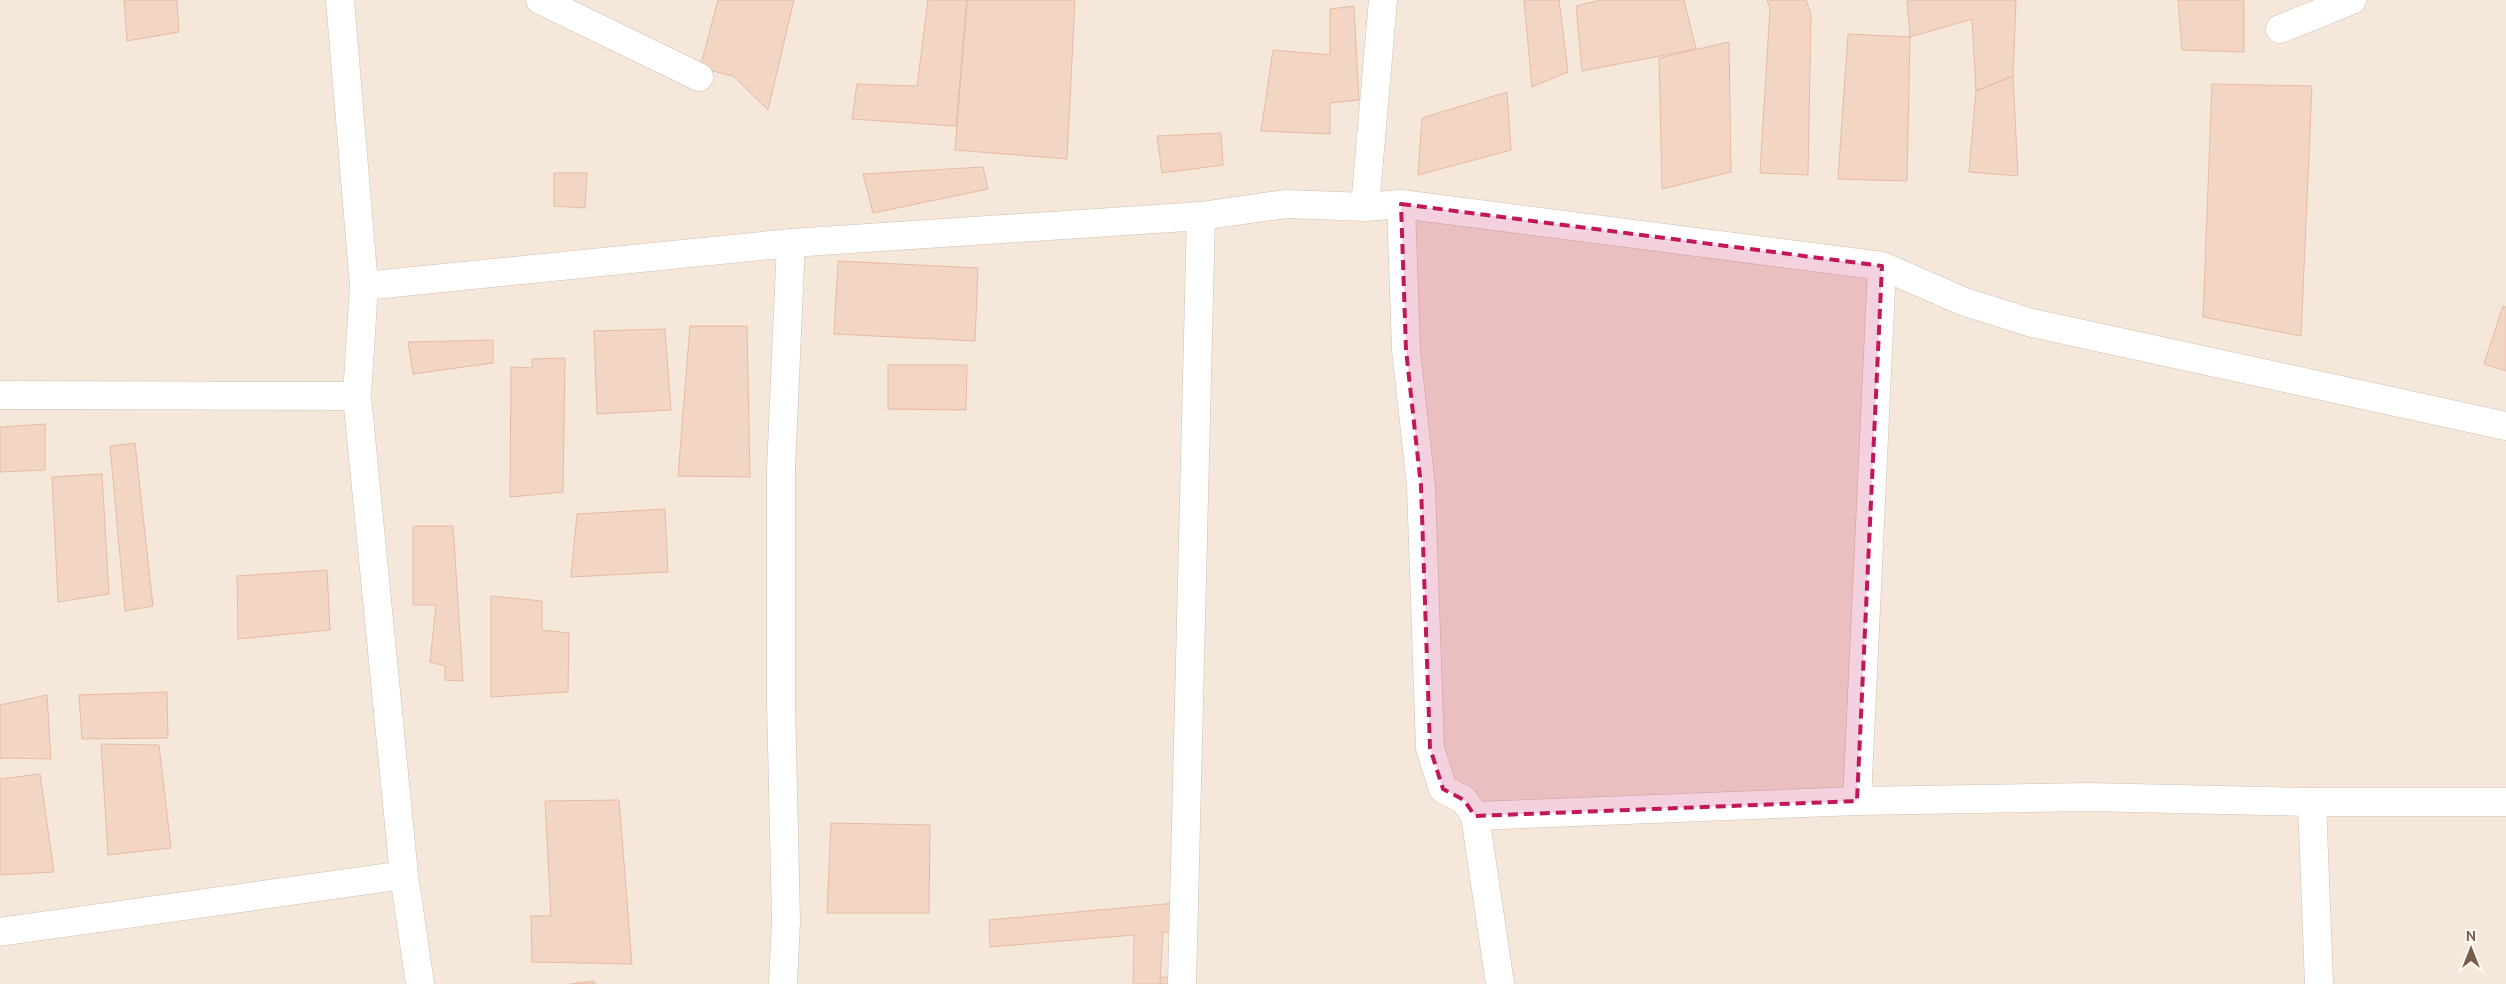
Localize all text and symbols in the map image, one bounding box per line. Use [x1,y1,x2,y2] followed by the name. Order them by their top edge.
[2446,924,2496,974] north arrow
[2466,928,2476,944] text: N

